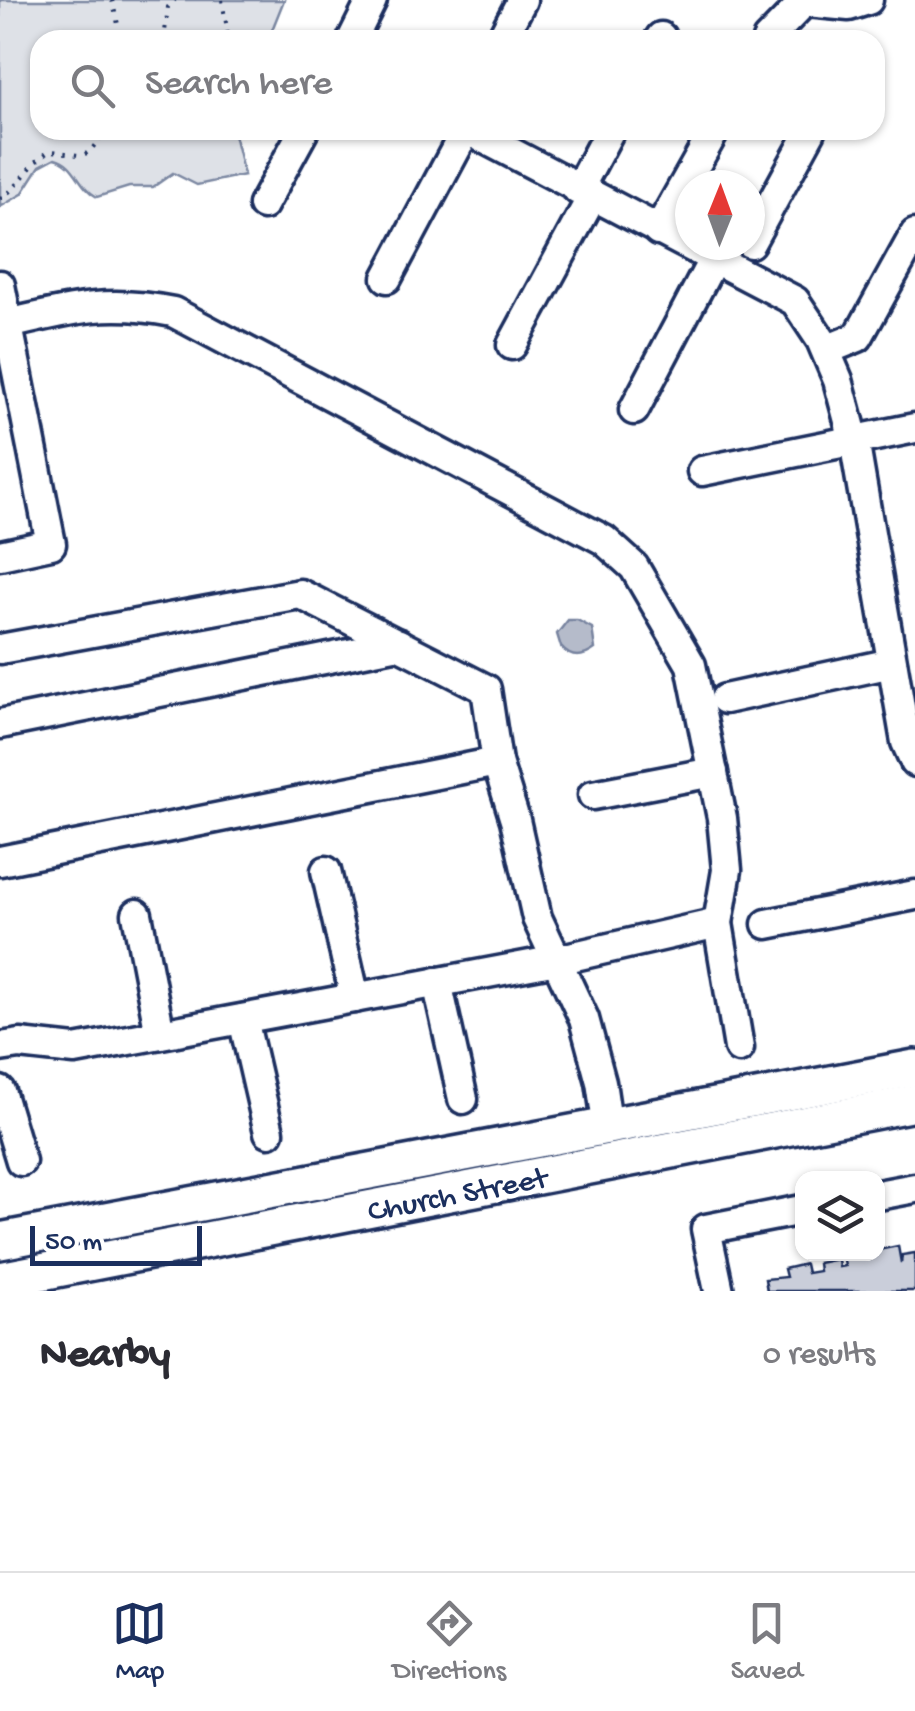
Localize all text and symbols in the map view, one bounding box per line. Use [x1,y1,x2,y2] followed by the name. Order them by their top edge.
[30,30,885,140] search box
[65,58,120,113] icon: search
[145,63,332,107] text: Search here
[675,170,765,260] north arrow
[365,1160,554,1233] street label: Church Street
[795,1171,885,1261] map controls
[795,1171,885,1261] button: layers
[30,1221,202,1266] scale bar
[45,1227,102,1260] text: 50 m
[40,1332,170,1381] text: Nearby
[763,1337,875,1375] text: 0 results
[112,1596,167,1689] tab: Map
[392,1596,506,1689] tab: Directions
[731,1596,803,1689] tab: Saved

